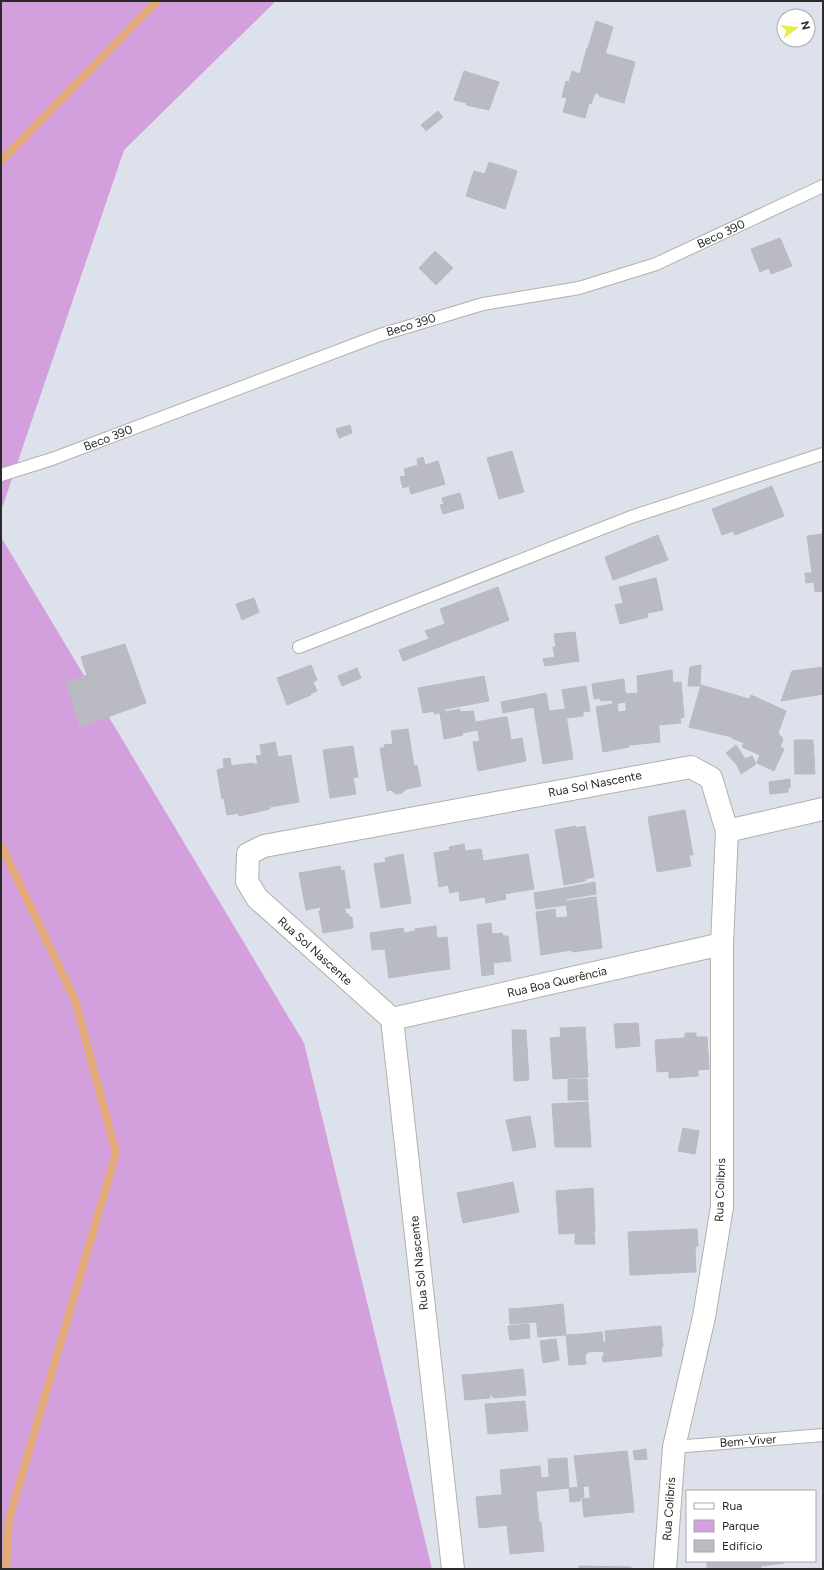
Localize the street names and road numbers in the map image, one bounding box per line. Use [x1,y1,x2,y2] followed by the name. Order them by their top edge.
[695,217,747,251] street label: Beco 390
[384,311,438,339] street label: Beco 390
[82,422,135,454] street label: Beco 390
[547,768,643,800] street label: Rua Sol Nascente
[275,914,355,988] street label: Rua Sol Nascente
[506,964,608,1000] street label: Rua Boa Querência
[712,1157,728,1222] street label: Rua Colibris
[407,1215,431,1311] street label: Rua Sol Nascente
[719,1432,777,1450] street label: Bem-Viver
[660,1476,678,1541] street label: Rua Colibris

